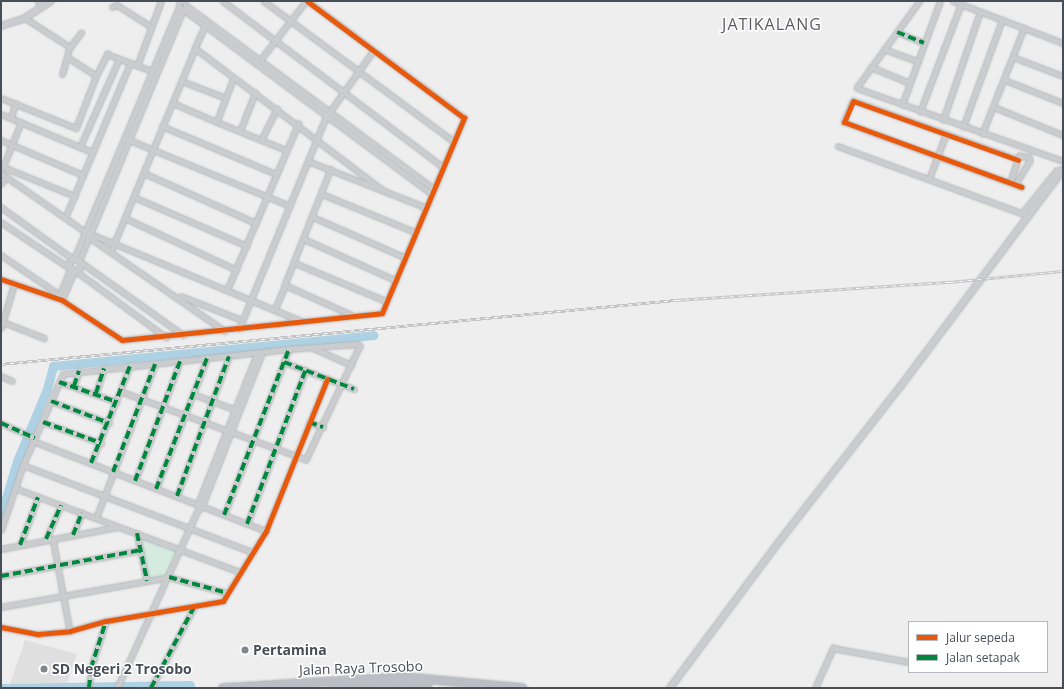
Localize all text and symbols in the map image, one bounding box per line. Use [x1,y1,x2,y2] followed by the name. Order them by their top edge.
[722,14,822,34] district label: JATIKALANG
[908,621,1048,673] legend
[946,629,1015,646] text: Jalur sepeda
[253,642,327,658] place label: Pertamina
[240,645,250,655] marker: Pertamina
[946,649,1020,666] text: Jalan setapak
[299,657,423,679] street label: Jalan Raya Trosobo
[52,661,192,677] place label: SD Negeri 2 Trosobo
[39,664,49,674] marker: SD Negeri 2 Trosobo

